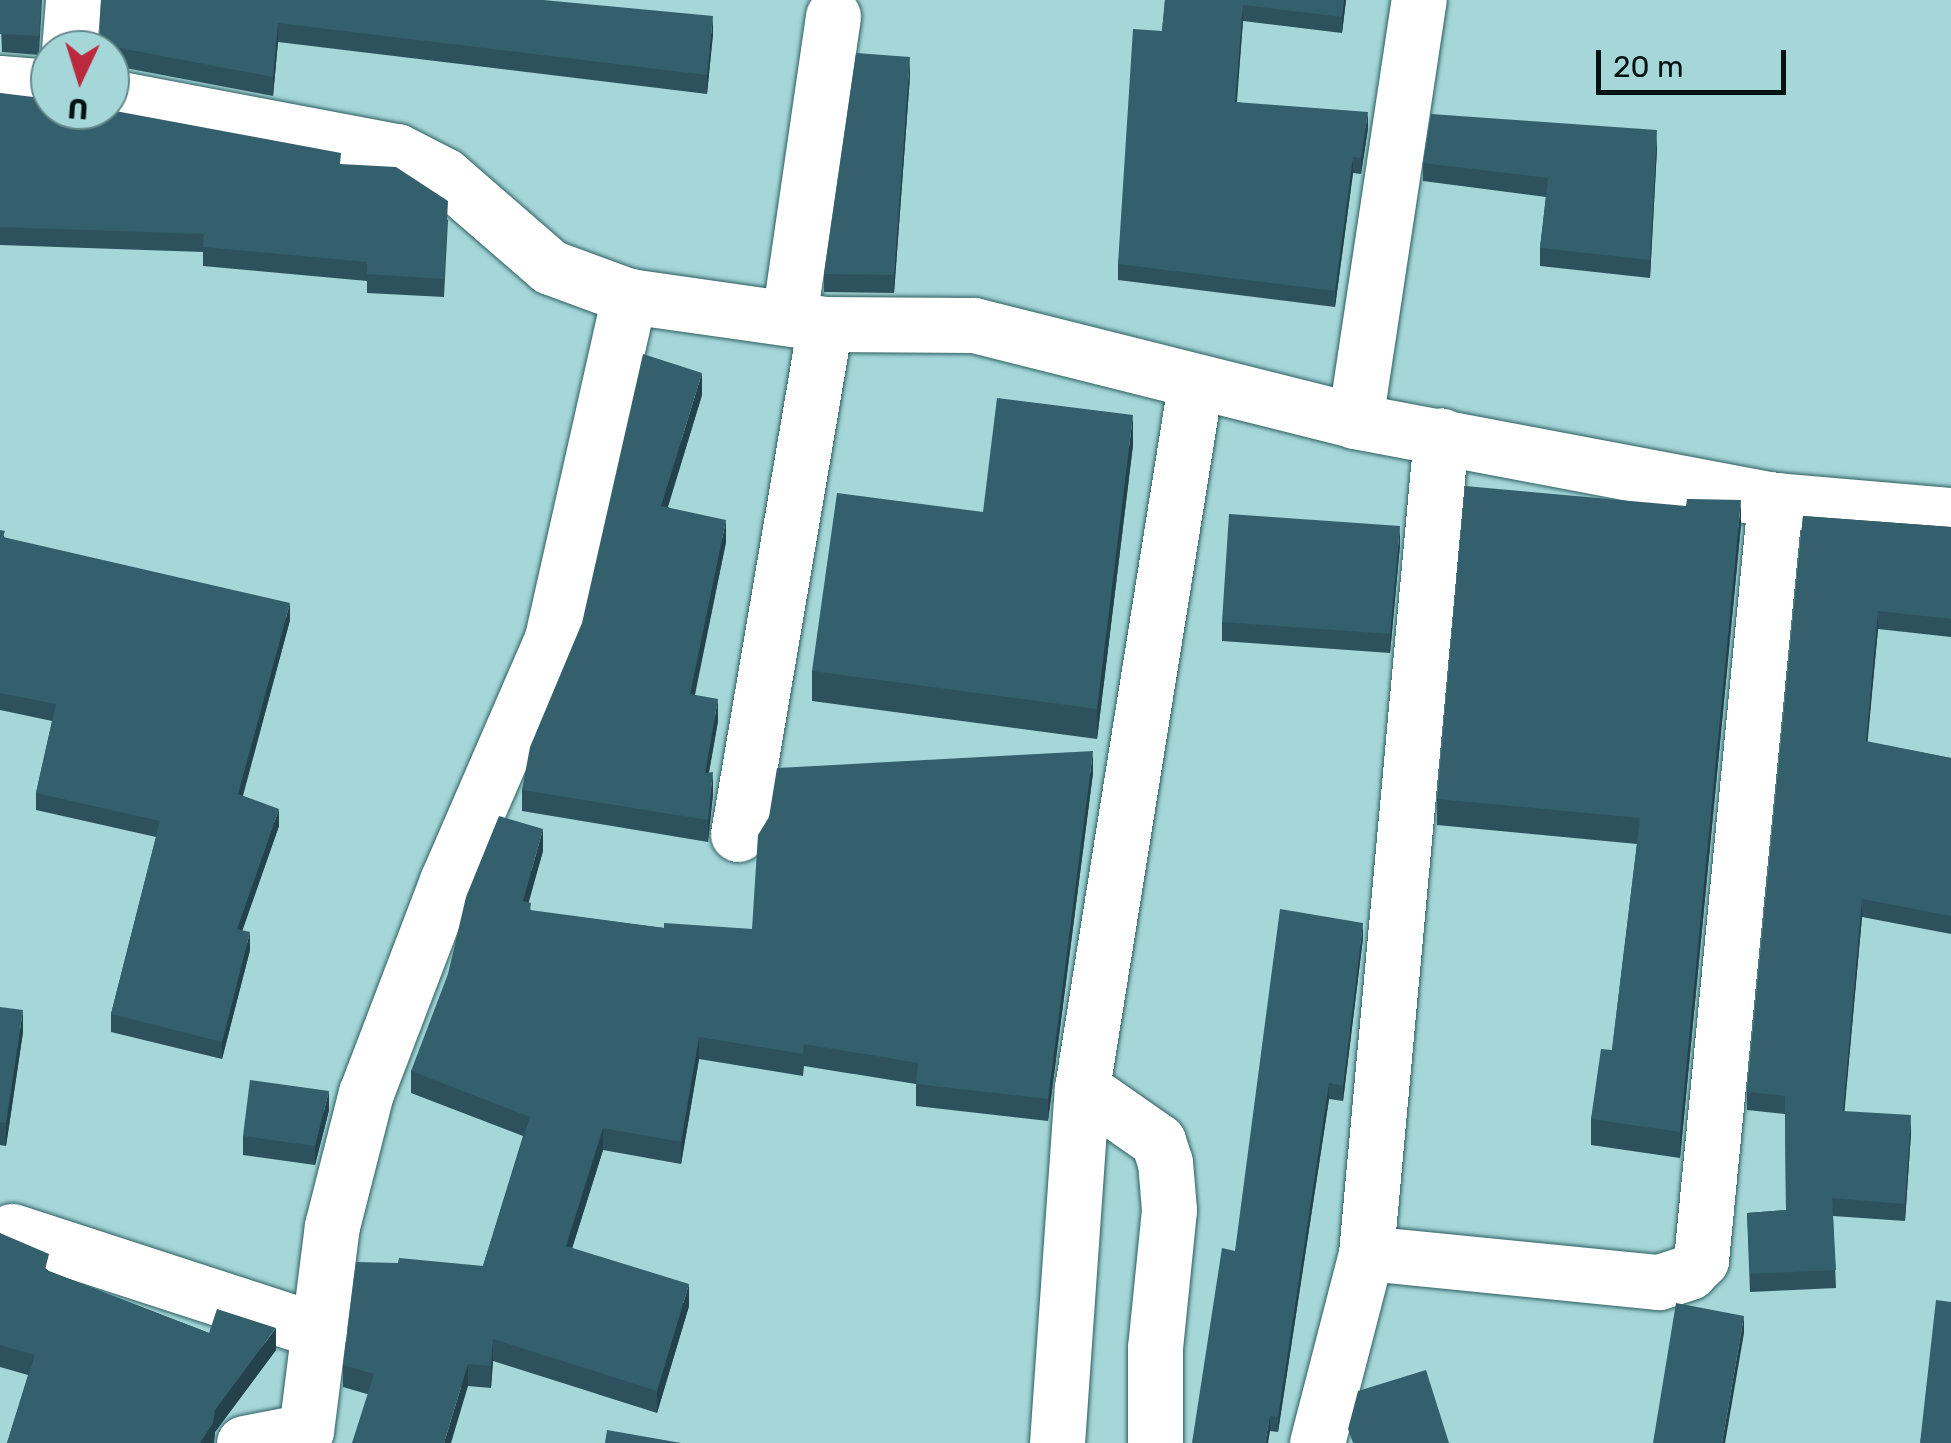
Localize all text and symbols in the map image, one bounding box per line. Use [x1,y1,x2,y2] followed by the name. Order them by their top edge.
[30,30,130,130] north arrow
[1601,30,1791,92] scale bar
[1613,49,1684,85] text: 20 m
[67,91,89,126] text: U

